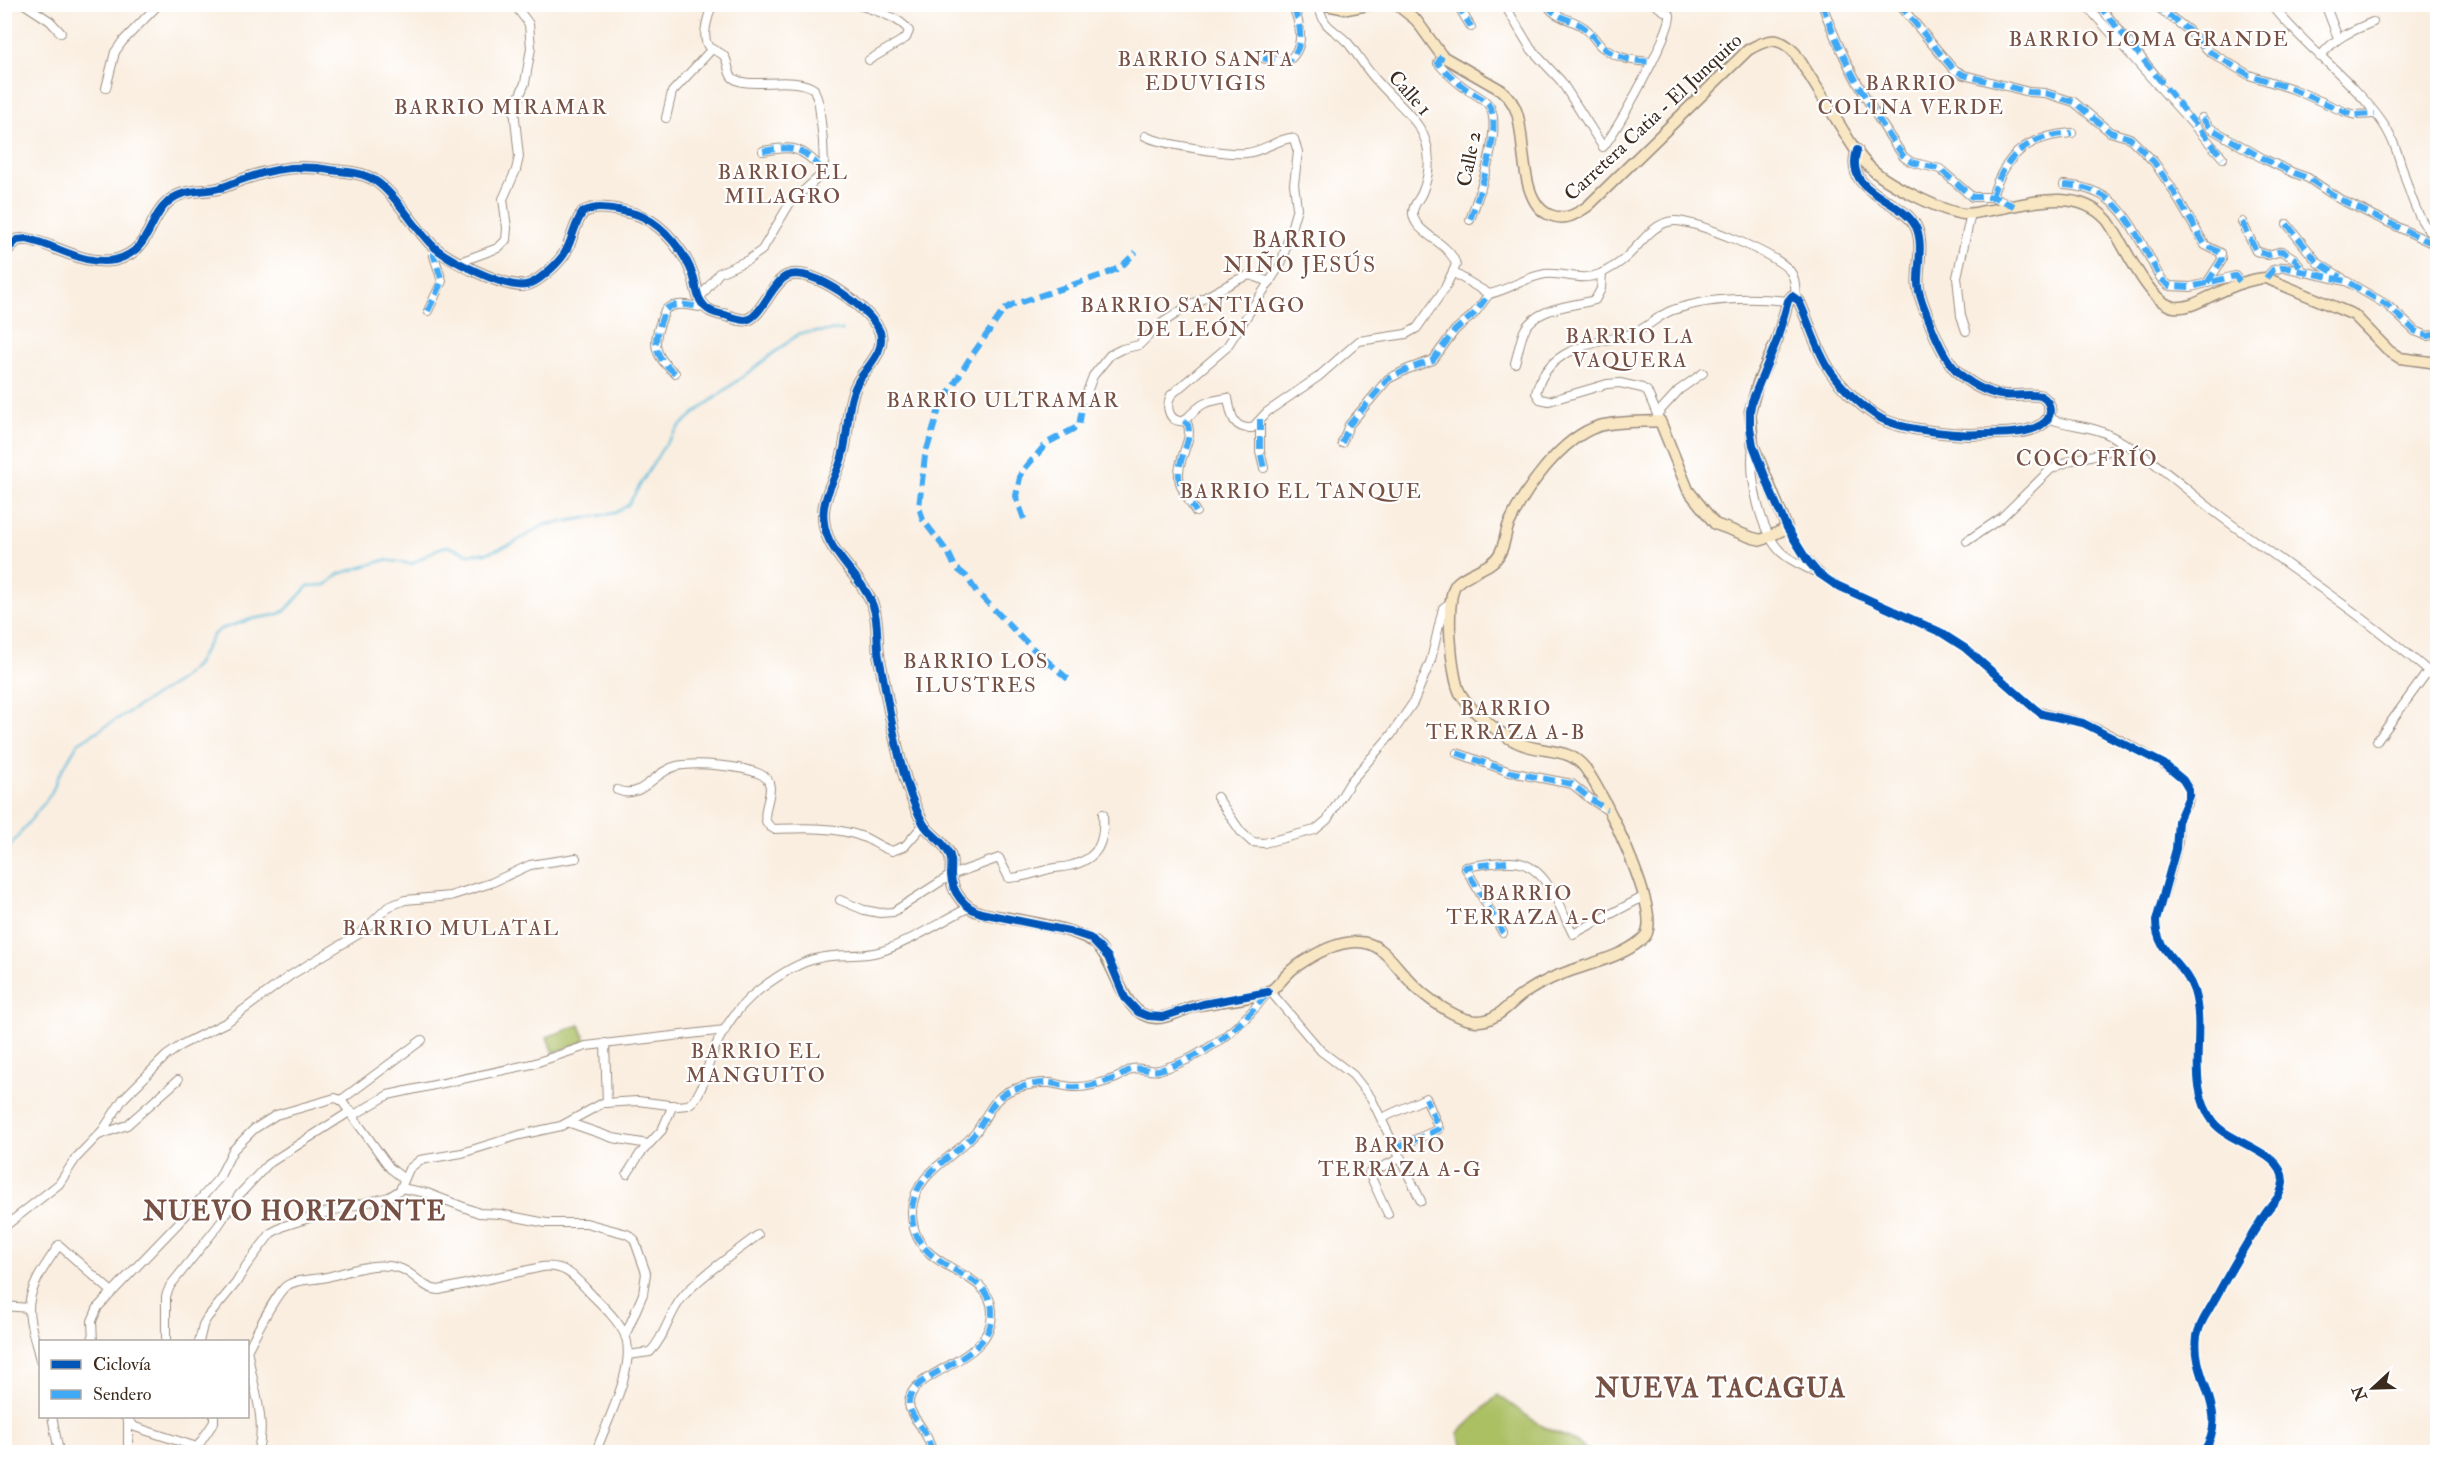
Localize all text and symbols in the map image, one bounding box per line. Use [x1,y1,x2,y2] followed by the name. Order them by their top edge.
[2009,26,2289,53] district label: BARRIO LOMA GRANDE
[1559,28,1747,206] street label: Carretera Catia - El Junquito
[1117,46,1295,97] district label: BARRIO SANTA EDUVIGIS
[1383,65,1437,121] street label: Calle 1
[1817,70,2005,121] district label: BARRIO COLINA VERDE
[394,94,608,121] district label: BARRIO MIRAMAR
[1451,129,1487,189] street label: Calle 2
[718,159,848,210] district label: BARRIO EL MILAGRO
[1223,226,1377,279] district label: BARRIO NIÑO JESÚS
[1080,292,1306,343] district label: BARRIO SANTIAGO DE LEÓN
[1565,323,1695,374] district label: BARRIO LA VAQUERA
[886,387,1120,414] district label: BARRIO ULTRAMAR
[2016,445,2158,473] district label: COCO FRÍO
[1180,478,1422,505] district label: BARRIO EL TANQUE
[903,648,1049,699] district label: BARRIO LOS ILUSTRES
[1426,695,1586,746] district label: BARRIO TERRAZA A-B
[1446,880,1608,931] district label: BARRIO TERRAZA A-C
[342,915,560,942] district label: BARRIO MULATAL
[686,1038,826,1089] district label: BARRIO EL MANGUITO
[1318,1132,1482,1183] district label: BARRIO TERRAZA A-G
[142,1196,447,1228] district label: NUEVO HORIZONTE
[39,1340,249,1418] legend
[93,1353,152,1376] text: Ciclovía
[2343,1358,2403,1418] north arrow
[1594,1373,1847,1405] district label: NUEVA TACAGUA
[2348,1382,2372,1405] text: N
[93,1383,152,1406] text: Sendero

